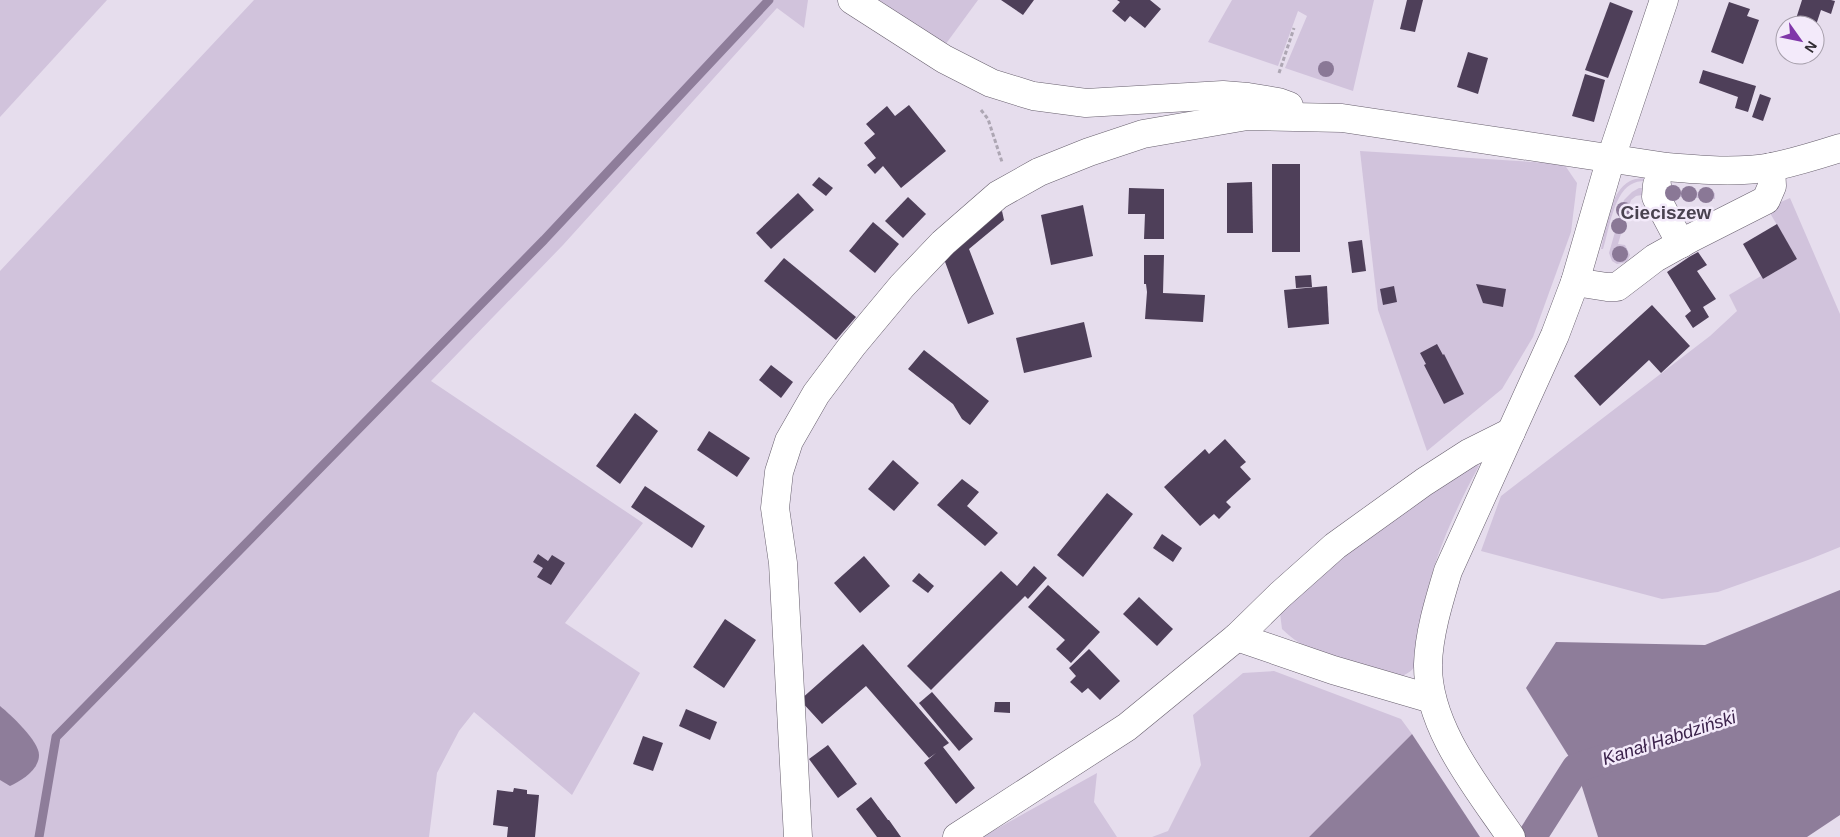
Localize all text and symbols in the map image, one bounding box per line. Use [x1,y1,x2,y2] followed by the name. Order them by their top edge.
[1775,15,1825,65] north arrow
[1801,38,1820,56] text: N
[1621,202,1712,223] district label: Cieciszew
[1600,707,1739,769] water label: Kanał Habdziński

